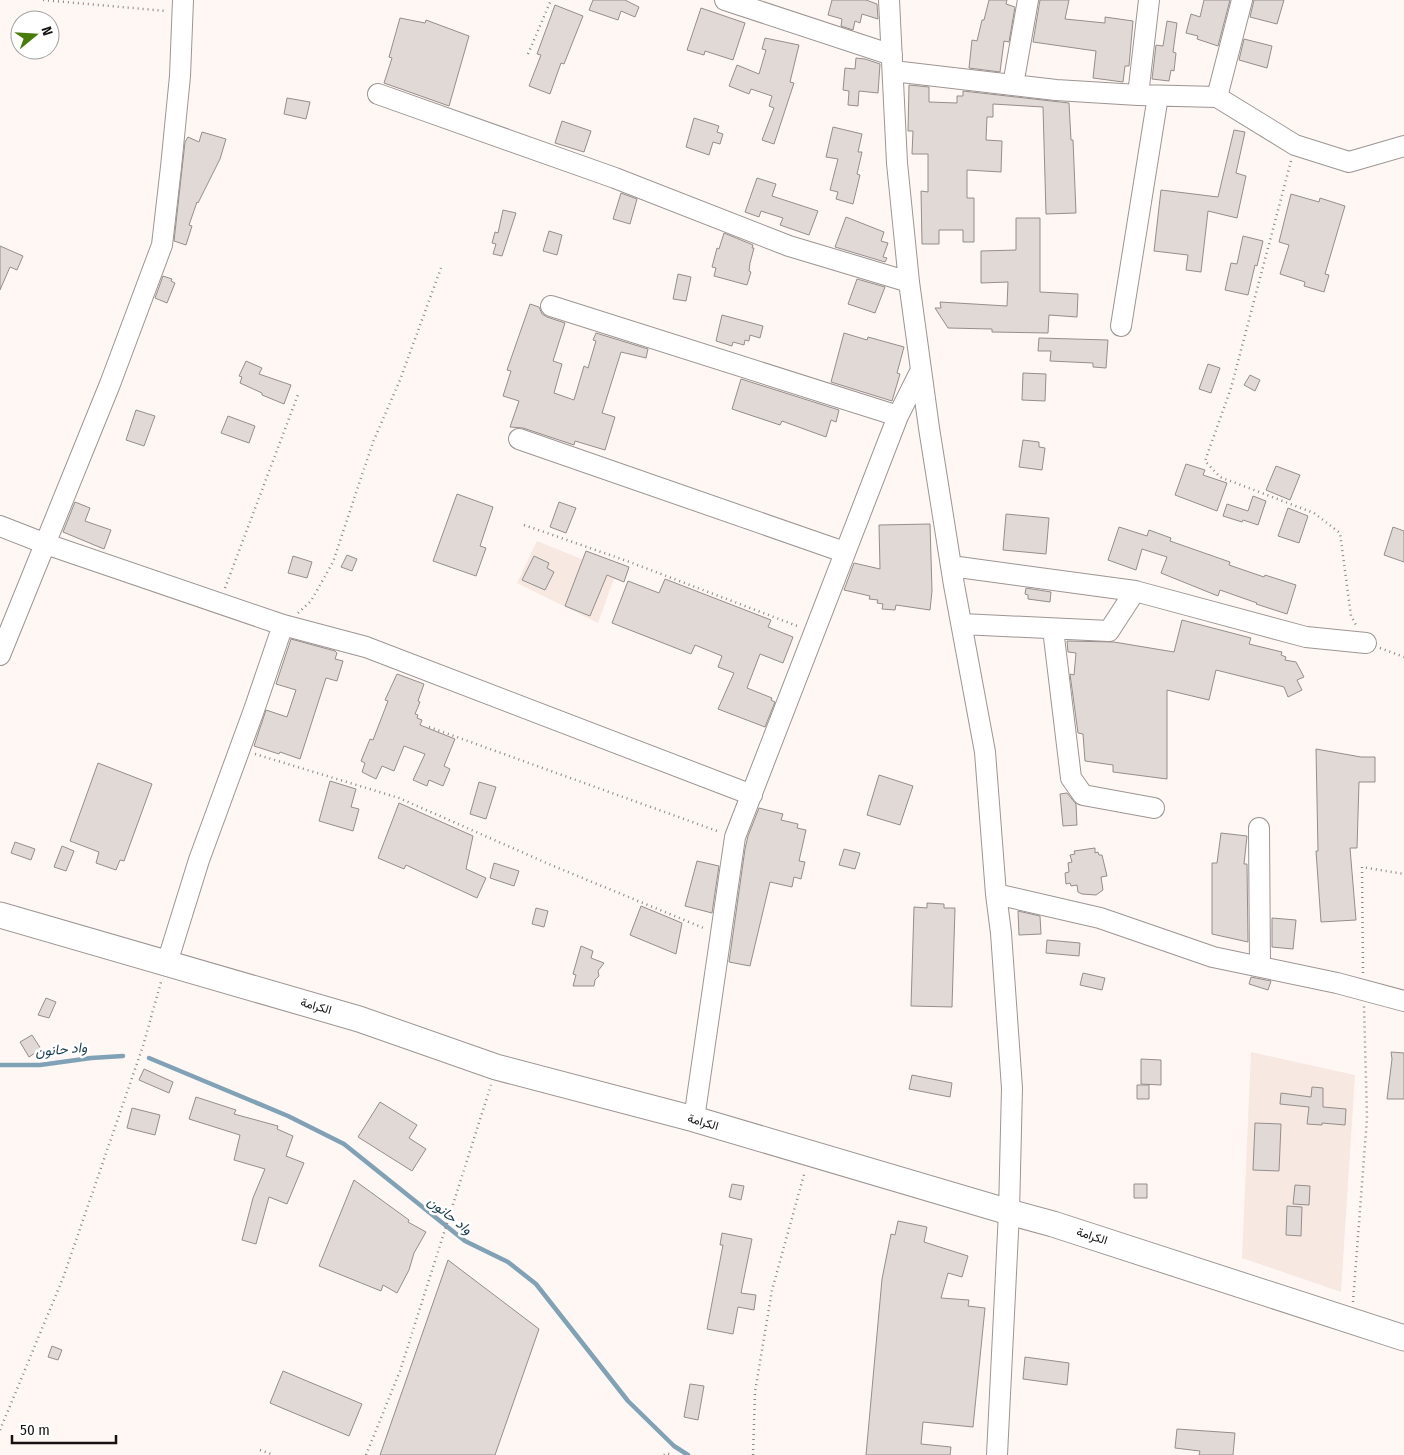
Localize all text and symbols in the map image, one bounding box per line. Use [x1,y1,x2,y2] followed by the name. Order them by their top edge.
[10,10,60,60] north arrow
[38,25,56,38] text: N
[299,995,333,1018] street label: الكرامة
[34,1039,89,1060] water label: واد حانون
[686,1111,720,1134] street label: الكرامة
[424,1193,476,1239] water label: واد حانون
[1075,1224,1109,1248] street label: الكرامة
[12,1412,116,1444] scale bar
[20,1421,50,1439] text: 50 m

